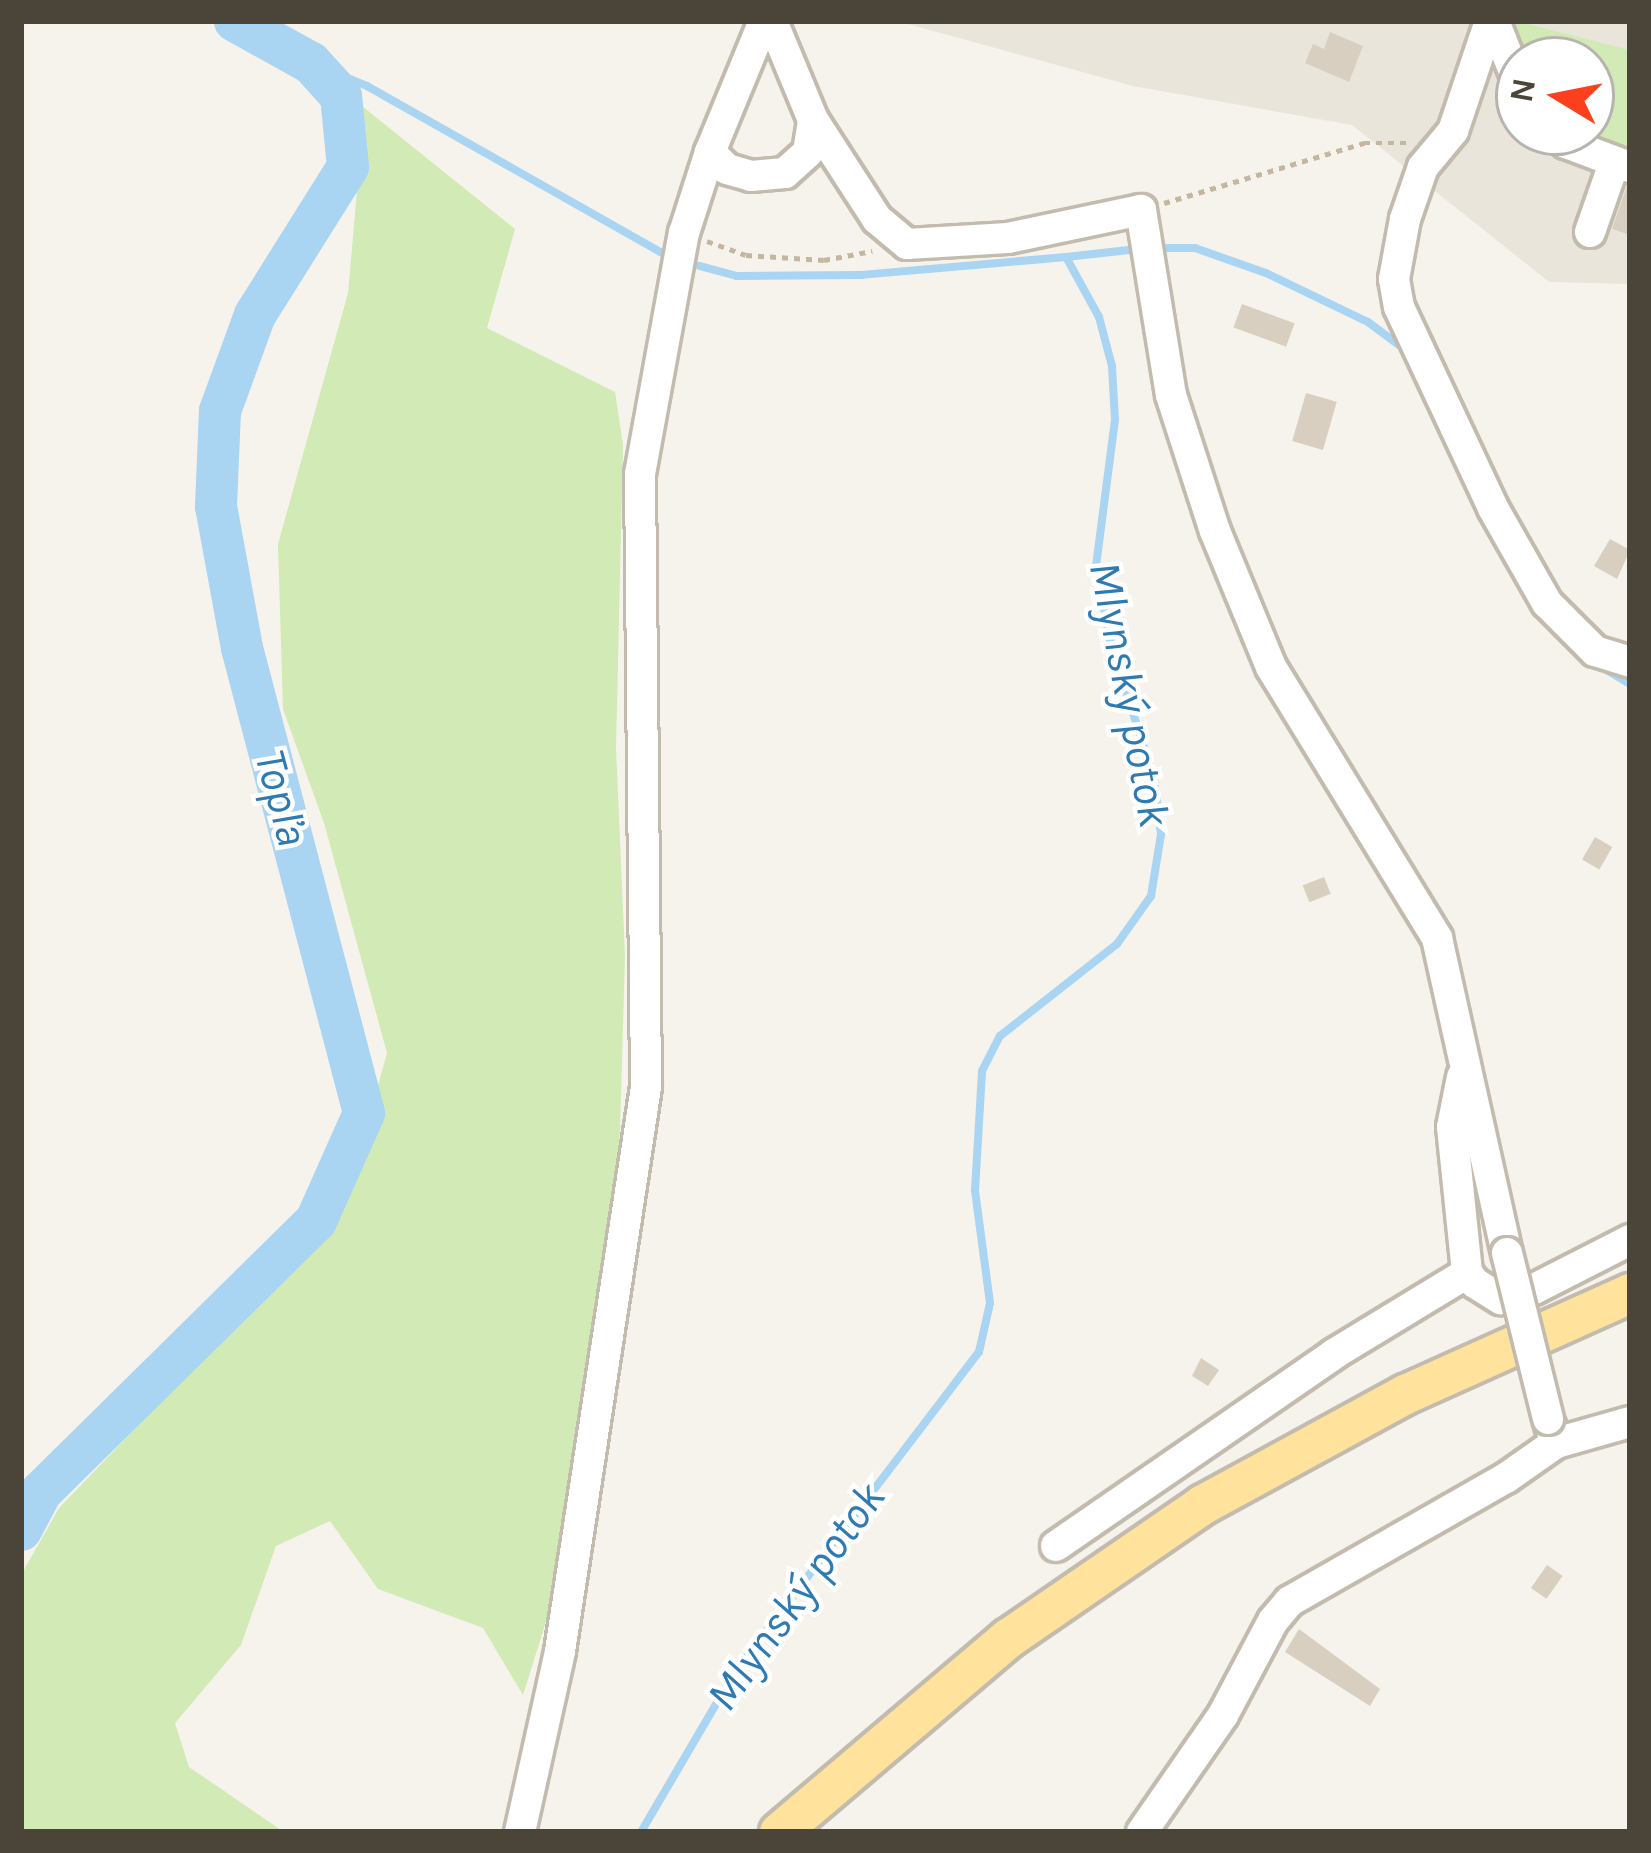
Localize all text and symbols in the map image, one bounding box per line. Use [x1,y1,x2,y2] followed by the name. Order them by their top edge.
[1495,36,1615,156] north arrow
[1502,75,1543,105] text: N
[1077,557,1181,831] water label: Mlynský potok
[242,744,320,852] water label: Topľa
[695,1472,897,1722] water label: Mlynský potok

